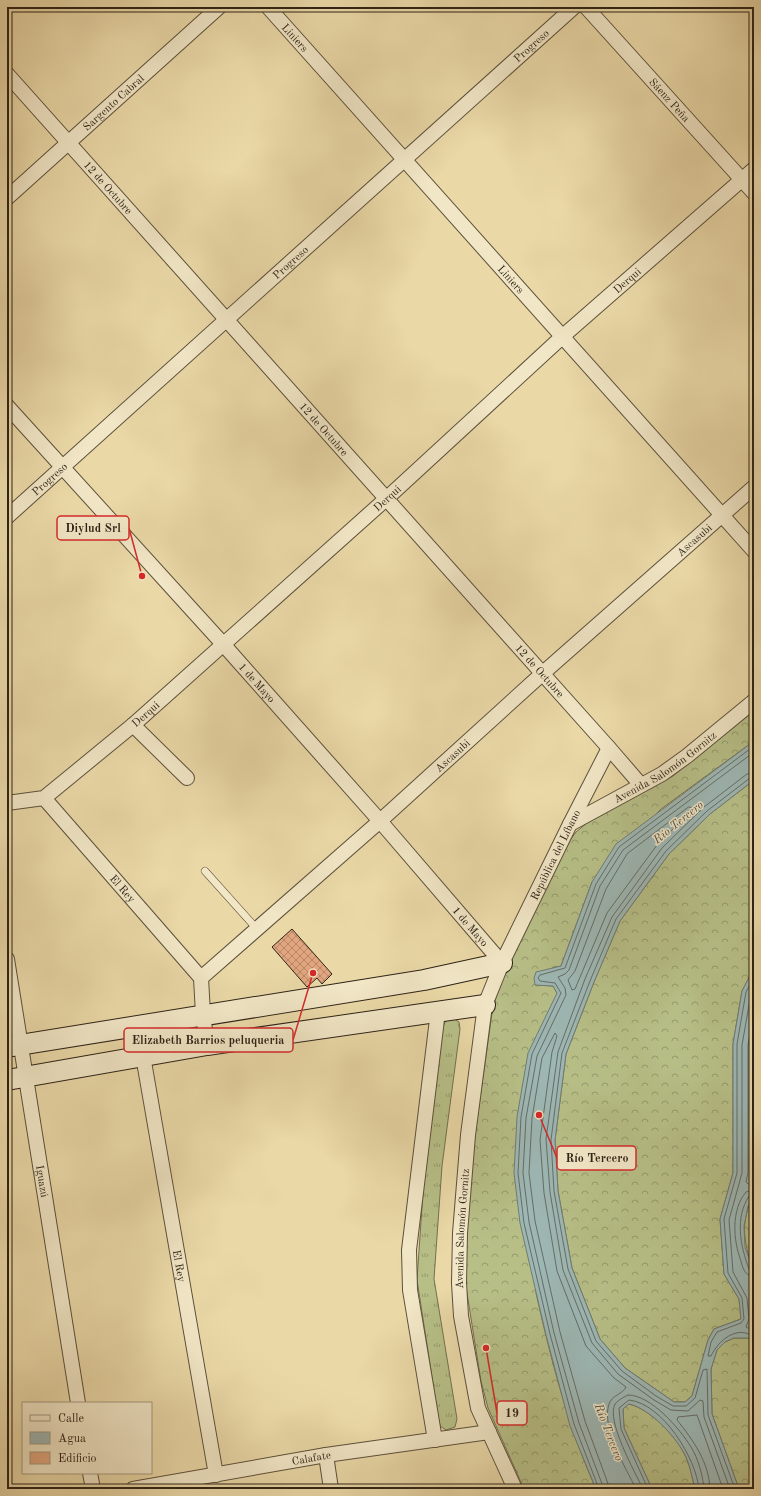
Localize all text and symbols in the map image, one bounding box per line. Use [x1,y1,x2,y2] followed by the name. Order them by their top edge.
[279,22,310,55] street label: Liniers
[512,28,552,65] street label: Progreso
[82,73,147,133] street label: Sargento Cabral
[646,77,691,125] street label: Sáenz Peña
[81,160,134,217] street label: 12 de Octubre
[272,245,311,282] street label: Progreso
[495,264,526,297] street label: Liniers
[612,267,644,296] street label: Derqui
[296,401,349,459] street label: 12 de Octubre
[31,461,70,499] street label: Progreso
[372,484,404,514] street label: Derqui
[57,516,129,540] callout: Diylud Srl
[65,523,121,535] text: Diylud Srl
[675,523,715,559] street label: Ascasubi
[512,643,565,700] street label: 12 de Octubre
[236,662,276,705] street label: 1 de Mayo
[131,700,162,730] street label: Derqui
[613,730,719,806] street label: Avenida Salomón Gornitz
[434,738,473,775] street label: Ascasubi
[651,799,706,847] water label: Río Tercero
[530,808,583,902] street label: República del Líbano
[107,874,137,905] street label: El Rey
[449,905,489,949] street label: 1 de Mayo
[124,1028,293,1052] callout: Elizabeth Barrios peluqueria
[132,1035,284,1047] text: Elizabeth Barrios peluqueria
[557,1146,636,1170] callout: Río Tercero
[566,1153,628,1165] text: Río Tercero
[33,1165,49,1198] street label: Iguazú
[455,1168,472,1289] street label: Avenida Salomón Gornitz
[170,1249,186,1283] street label: El Rey
[497,1401,527,1425] callout: 19
[591,1401,625,1463] water label: Río Tercero
[22,1402,152,1474] legend
[505,1408,519,1420] text: 19
[58,1413,84,1425] text: Calle
[58,1433,86,1445] text: Agua
[291,1450,332,1468] street label: Calafate
[58,1453,97,1465] text: Edificio

